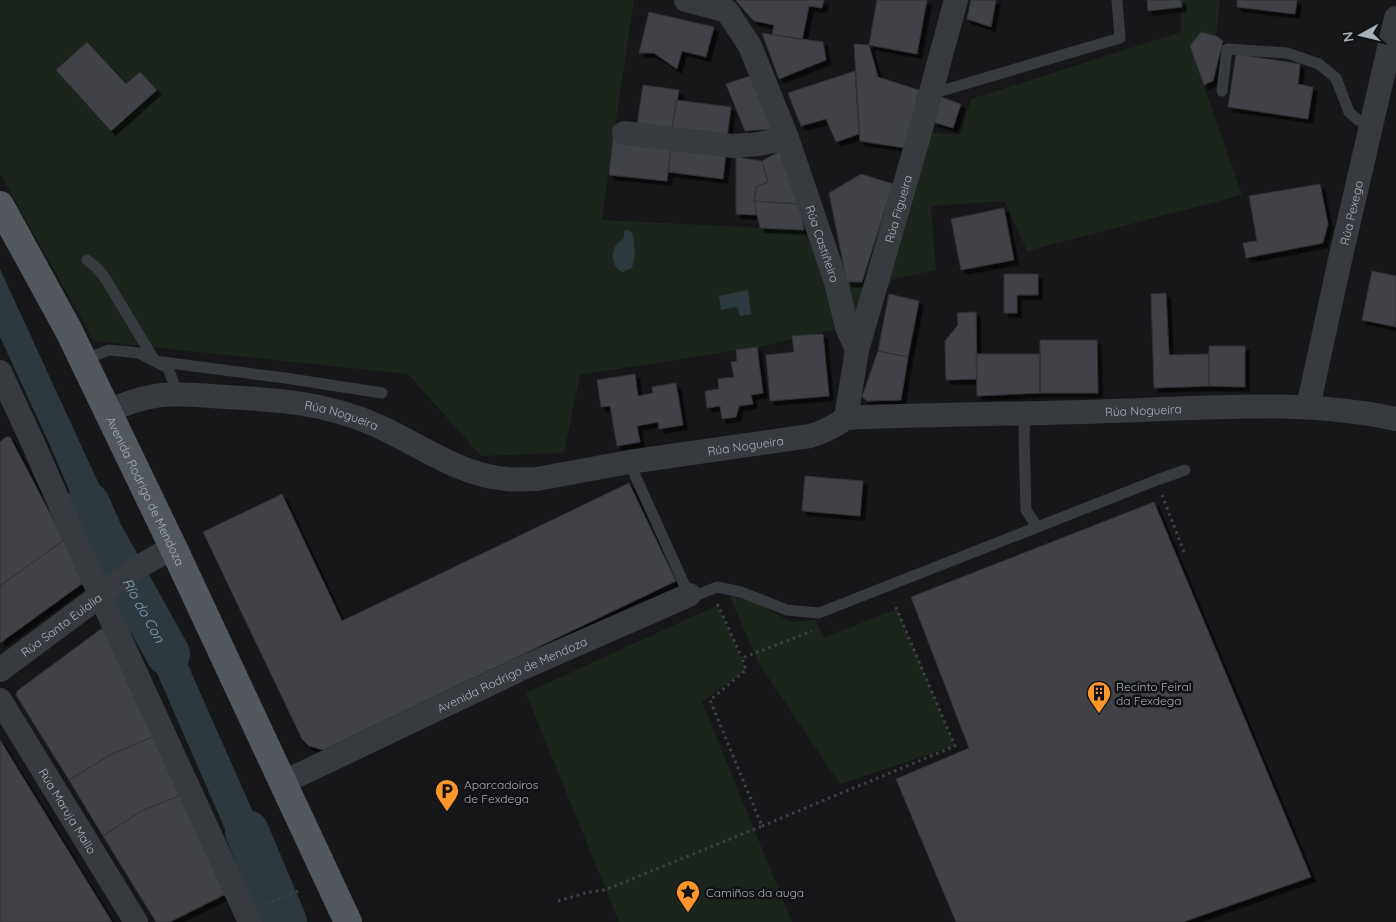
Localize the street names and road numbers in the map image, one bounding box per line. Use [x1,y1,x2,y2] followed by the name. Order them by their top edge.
[881,173,915,244] street label: Rúa Figueira
[1336,179,1366,247] street label: Rúa Pexego
[803,203,843,284] street label: Rúa Castiñeiro
[303,397,381,433] street label: Rúa Nogueira
[1105,401,1182,419] street label: Rúa Nogueira
[104,414,188,568] street label: Avenida Rodrigo de Mendoza
[706,432,785,458] street label: Rúa Nogueira
[18,590,104,660] street label: Rúa Santa Eulalia
[434,633,589,715] street label: Avenida Rodrigo de Mendoza
[36,765,100,856] street label: Rúa Maruja Mallo

